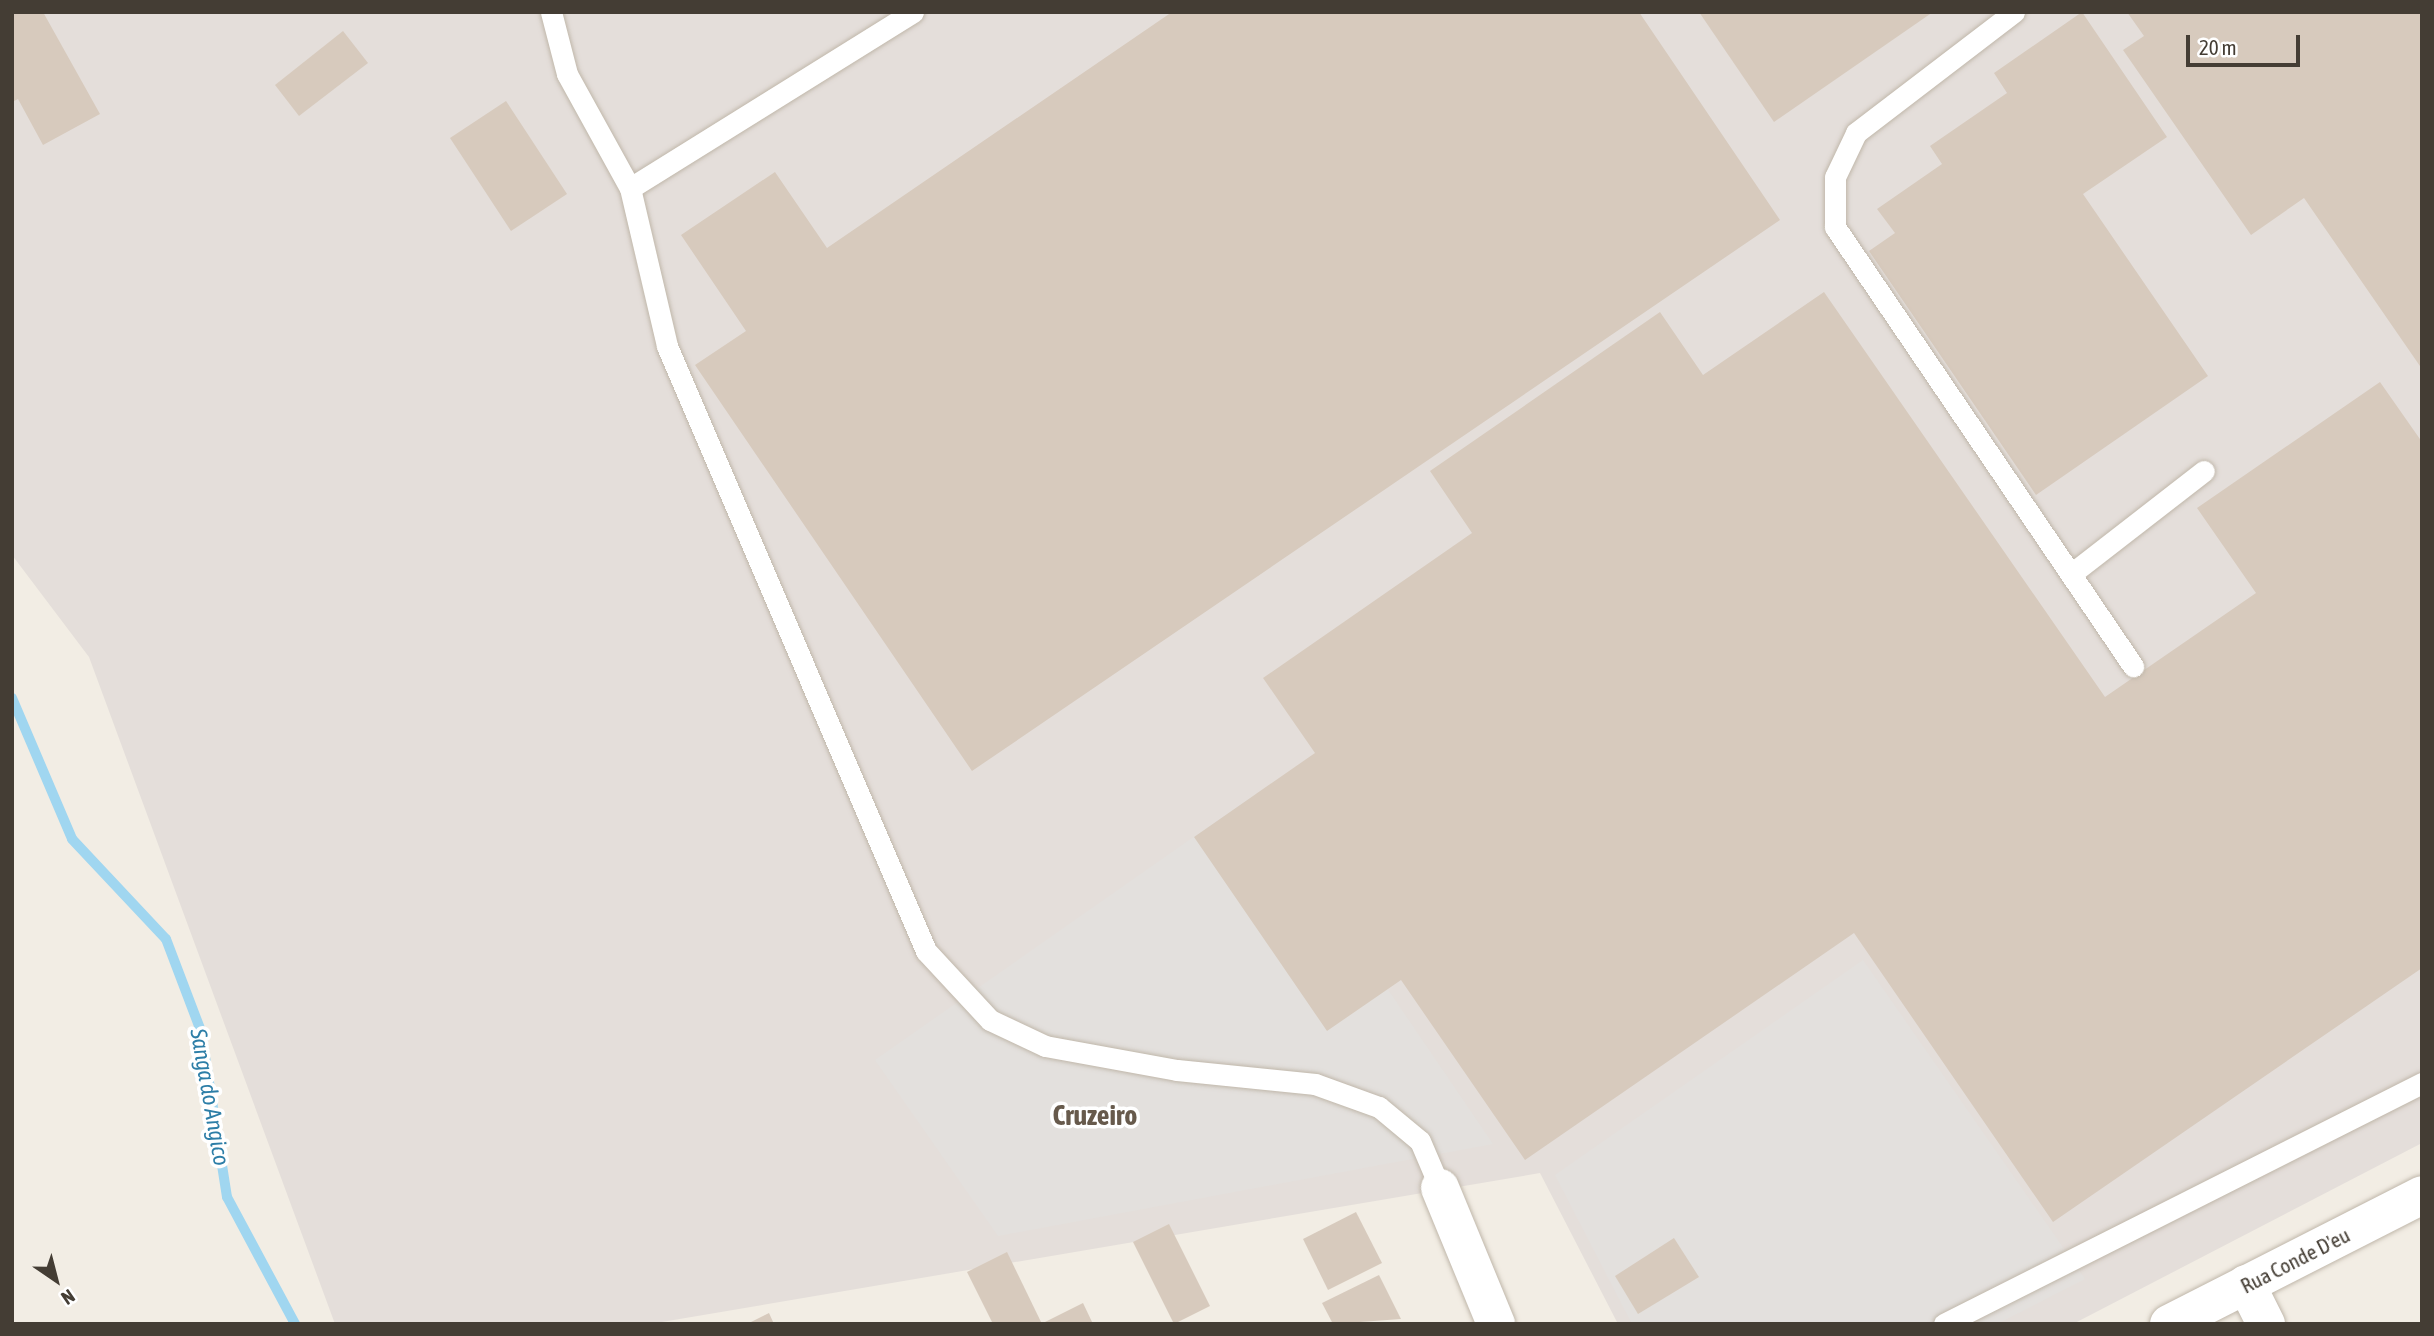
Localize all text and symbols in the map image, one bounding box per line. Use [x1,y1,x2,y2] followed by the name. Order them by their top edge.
[2189,21,2303,65] scale bar
[2199,35,2237,59] text: 20 m
[184,1026,236,1168] water label: Sanga do Angico
[1053,1098,1137,1132] district label: Cruzeiro
[2236,1222,2354,1298] street label: Rua Conde D'eu
[21,1245,91,1315] north arrow
[57,1285,79,1309] text: N

